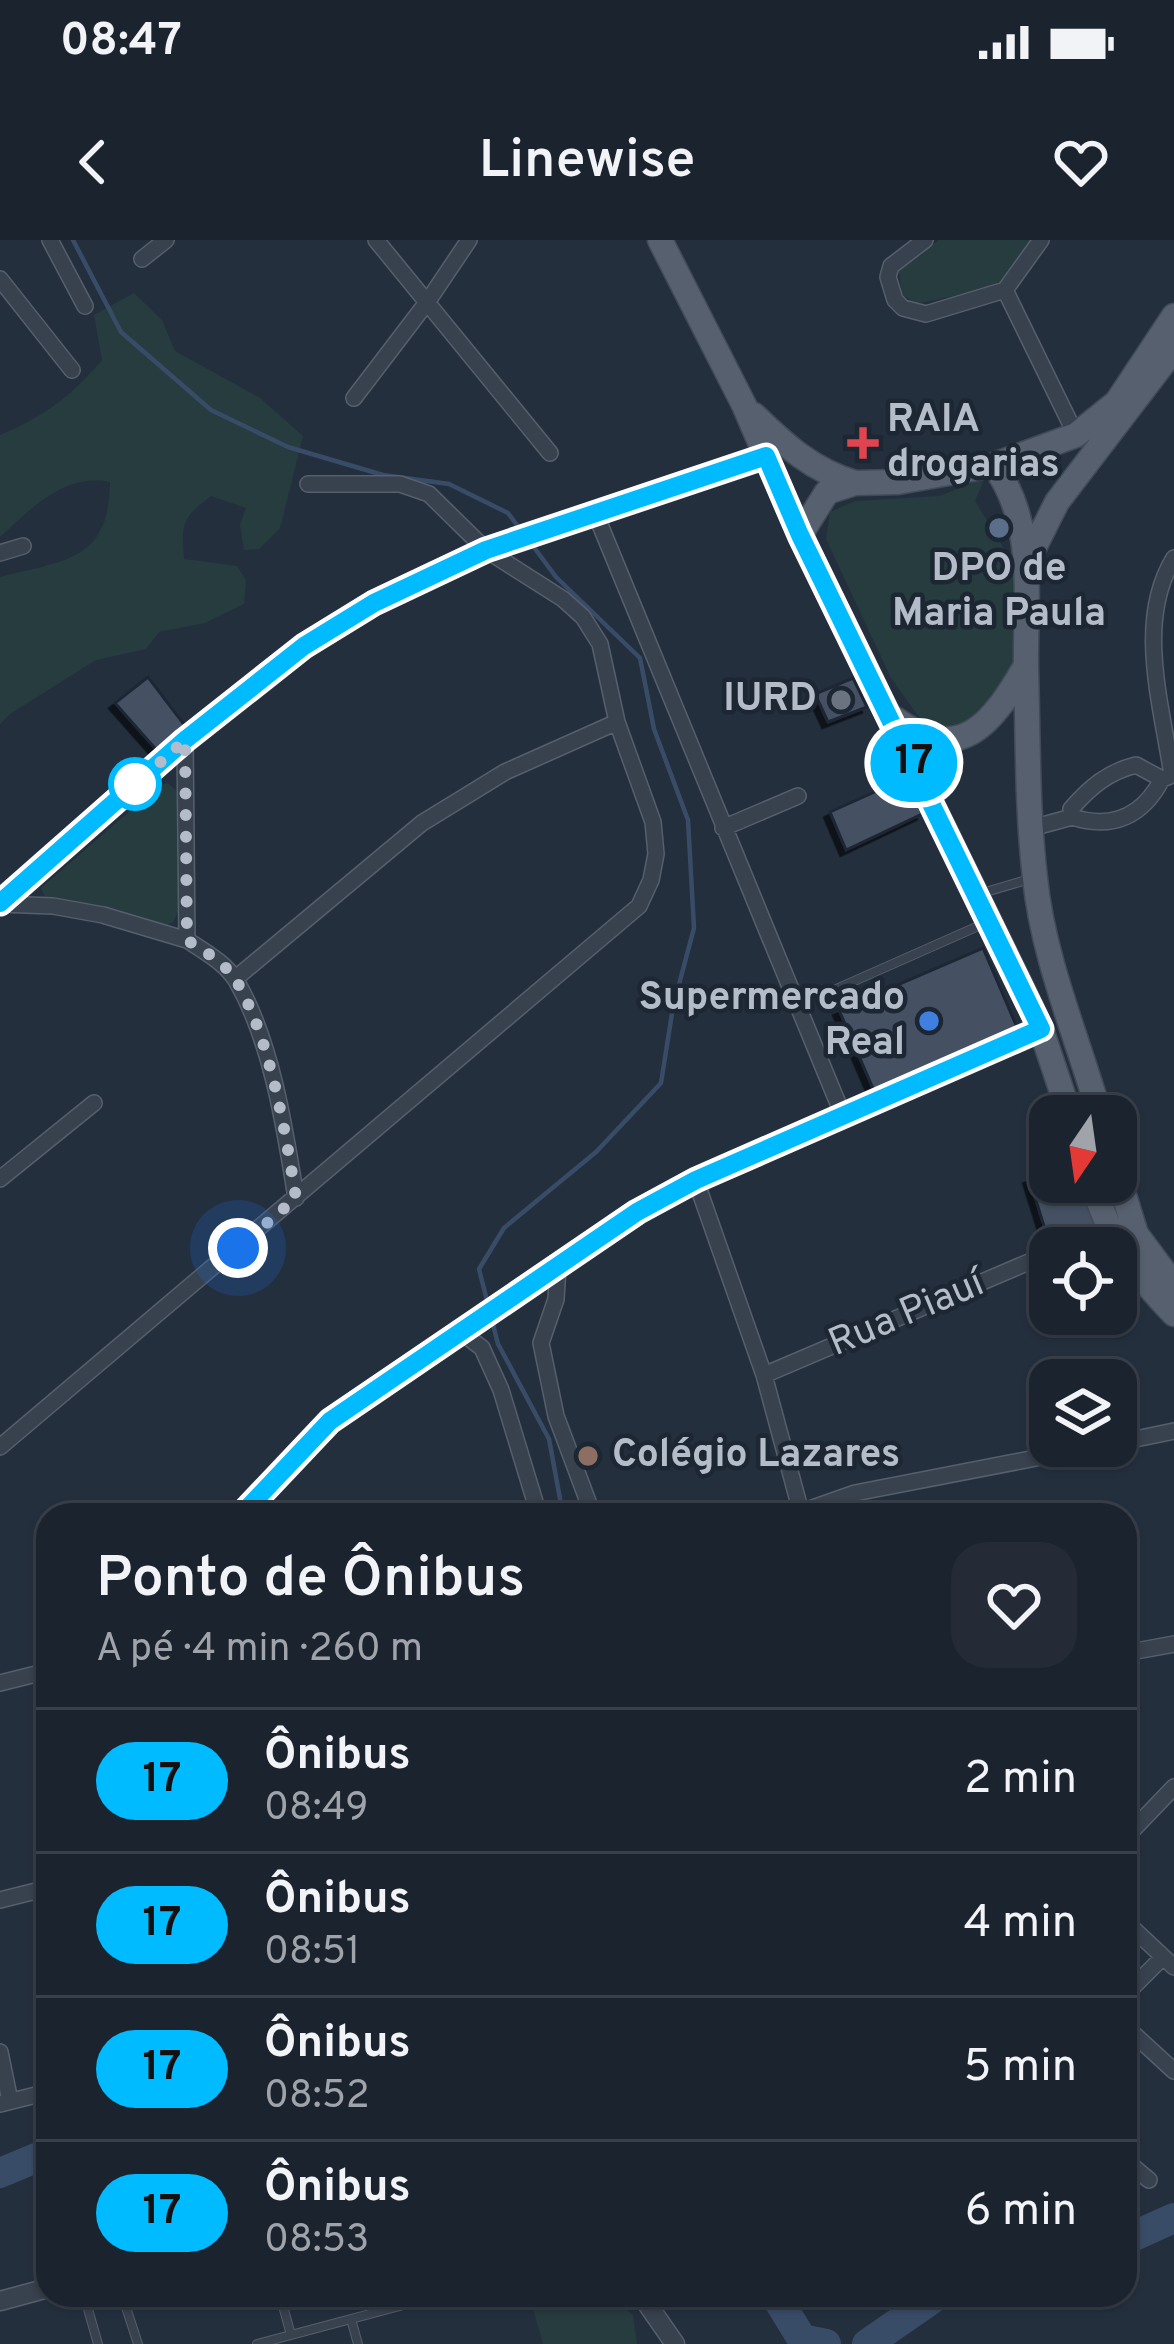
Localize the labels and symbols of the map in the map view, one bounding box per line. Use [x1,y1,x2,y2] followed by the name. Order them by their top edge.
[887,397,1060,491] place label: RAIA drogarias
[850,430,876,456] marker: RAIA drogarias
[986,515,1012,541] marker: DPO de Maria Paula
[892,546,1106,640] place label: DPO de Maria Paula
[723,676,817,725] place label: IURD
[828,687,854,713] marker: IURD
[860,724,968,802] line badge: 17
[110,759,160,809] unlabelled marker
[639,975,905,1069] place label: Supermercado Real
[916,1008,942,1034] marker: Supermercado Real
[1029,1095,1137,1203] north arrow
[208,1218,268,1278] your location
[822,1259,995,1370] street label: Rua Piauí
[612,1432,900,1481] place label: Colégio Lazares
[575,1443,601,1469] marker: Colégio Lazares

